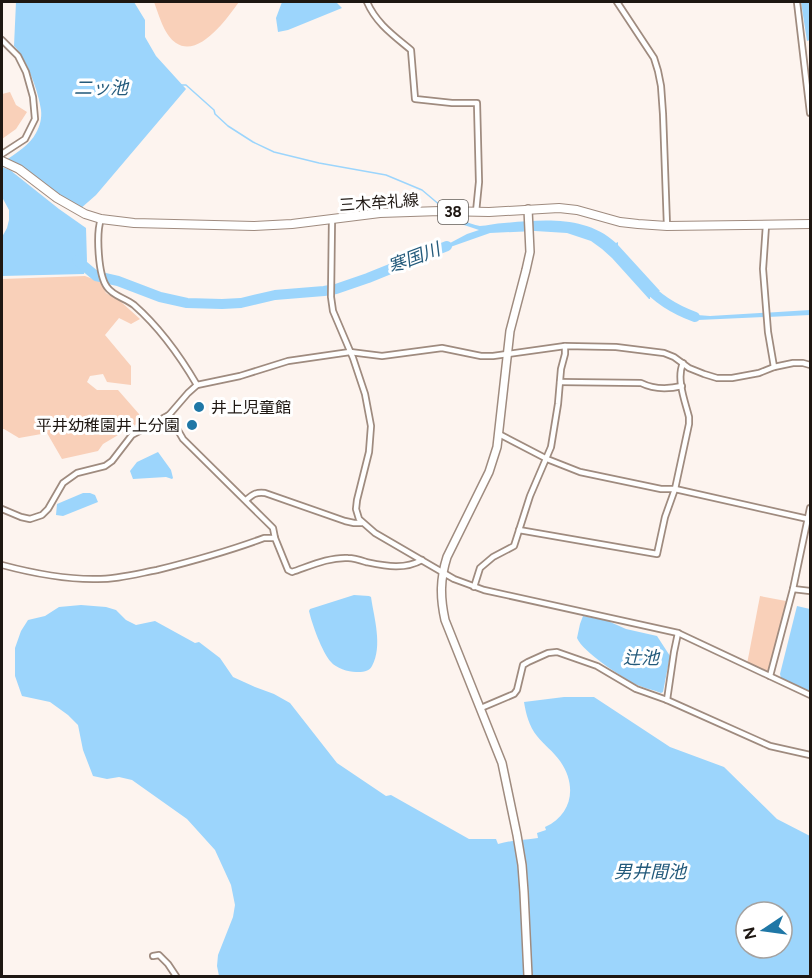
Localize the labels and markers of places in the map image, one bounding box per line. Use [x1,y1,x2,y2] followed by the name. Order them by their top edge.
[211,398,291,417] place label: 井上児童館
[192,400,206,414] marker: 井上児童館
[36,416,180,435] place label: 平井幼稚園井上分園
[185,418,199,432] marker: 平井幼稚園井上分園

